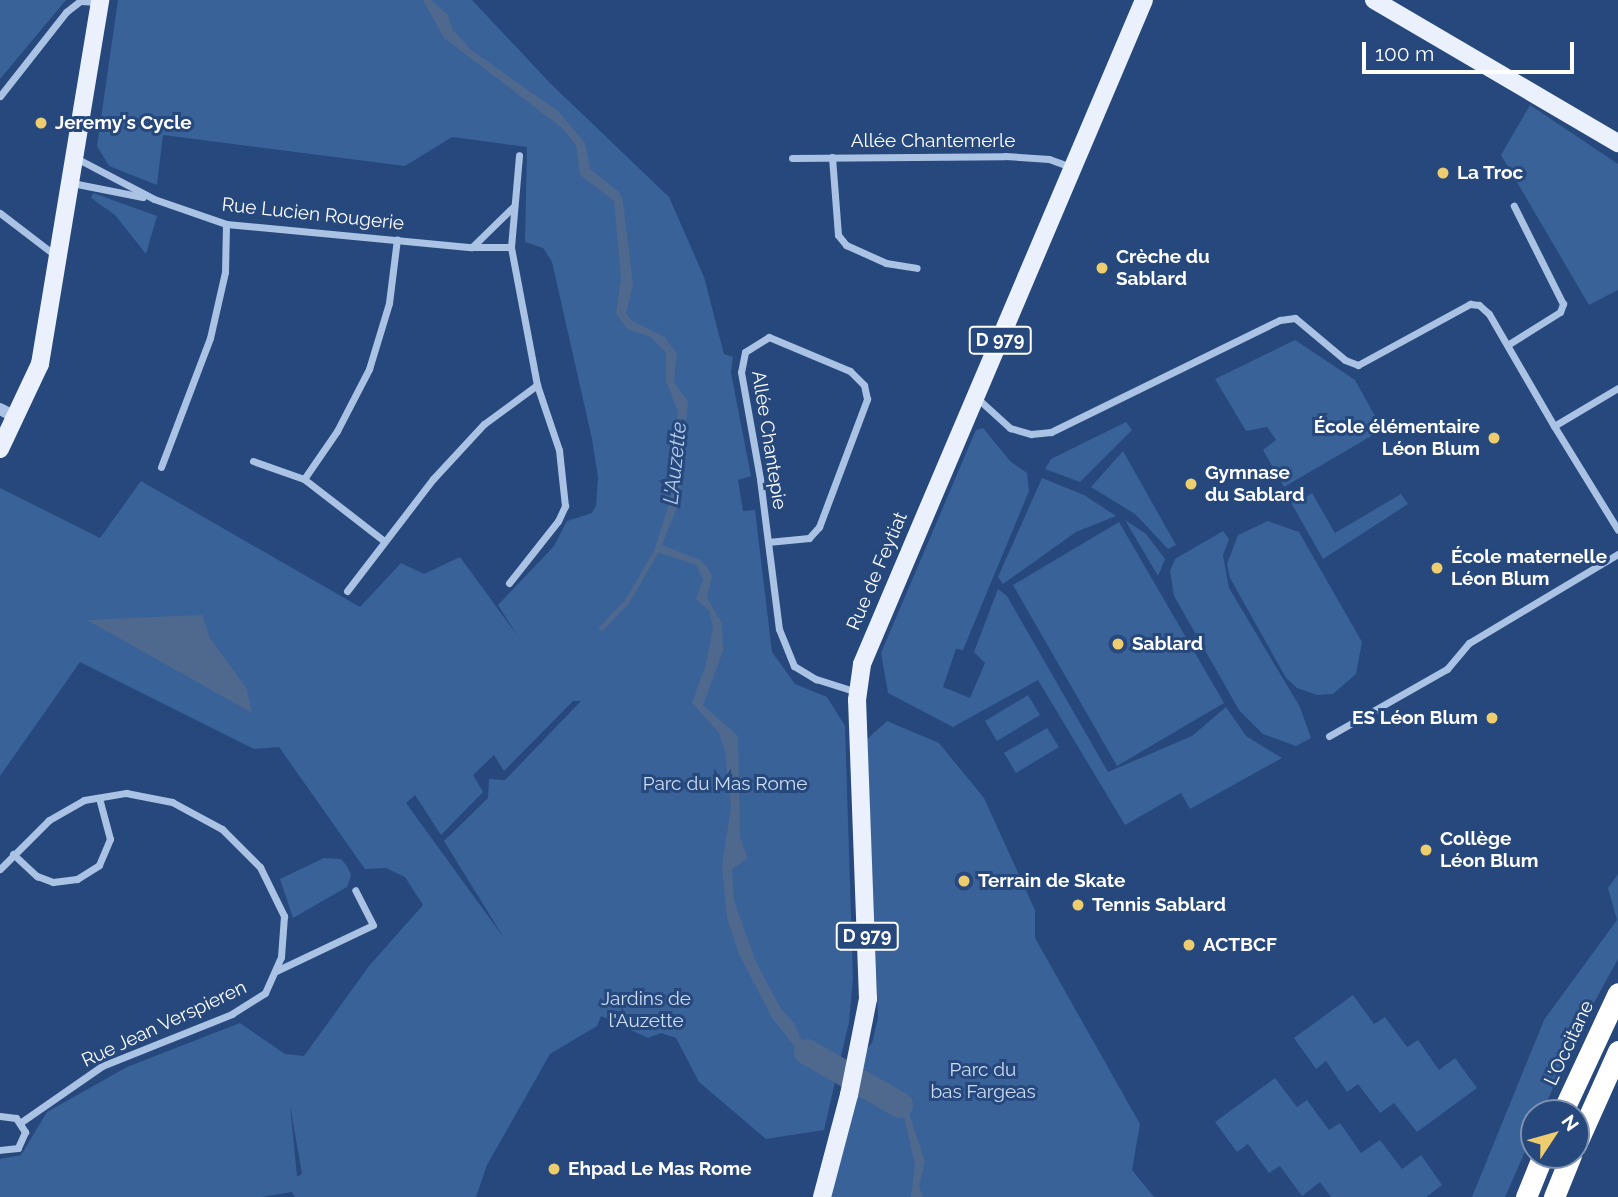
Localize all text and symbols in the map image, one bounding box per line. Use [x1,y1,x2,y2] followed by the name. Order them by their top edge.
[1366,28,1578,72] scale bar
[1375,41,1434,66] text: 100 m
[55,112,192,134] place label: Jeremy's Cycle
[33,115,49,131] marker: Jeremy's Cycle
[851,130,1015,152] street label: Allée Chantemerle
[1457,162,1524,184] place label: La Troc
[1435,165,1451,181] marker: La Troc
[221,193,405,235] street label: Rue Lucien Rougerie
[1116,246,1210,290] place label: Crèche du Sablard
[1094,260,1110,276] marker: Crèche du Sablard
[968,326,1032,354] road number: D 979
[747,369,791,511] street label: Allée Chantepie
[1314,416,1480,460] place label: École élémentaire Léon Blum
[658,420,692,506] water label: L'Auzette
[1486,430,1502,446] marker: École élémentaire Léon Blum
[1205,462,1305,506] place label: Gymnase du Sablard
[1183,476,1199,492] marker: Gymnase du Sablard
[842,508,912,634] street label: Rue de Feytiat
[1451,546,1607,590] place label: École maternelle Léon Blum
[1429,560,1445,576] marker: École maternelle Léon Blum
[1132,633,1203,655] place label: Sablard
[1110,636,1126,652] marker: Sablard
[1352,707,1478,729] place label: ES Léon Blum
[1484,710,1500,726] marker: ES Léon Blum
[643,773,807,795] park label: Parc du Mas Rome
[1440,828,1538,872] place label: Collège Léon Blum
[1418,842,1434,858] marker: Collège Léon Blum
[978,870,1125,892] place label: Terrain de Skate
[956,873,972,889] marker: Terrain de Skate
[1092,894,1226,916] place label: Tennis Sablard
[1070,897,1086,913] marker: Tennis Sablard
[836,922,898,951] road number: D 979
[1203,934,1277,956] place label: ACTBCF
[1181,937,1197,953] marker: ACTBCF
[78,976,250,1072] street label: Rue Jean Verspieren
[601,988,691,1032] park label: Jardins de l'Auzette
[1539,997,1599,1089] street label: L'Occitane
[930,1059,1036,1103] park label: Parc du bas Fargeas
[1520,1099,1590,1169] north arrow
[1557,1111,1584,1135] text: N
[568,1158,752,1180] place label: Ehpad Le Mas Rome
[546,1161,562,1177] marker: Ehpad Le Mas Rome

